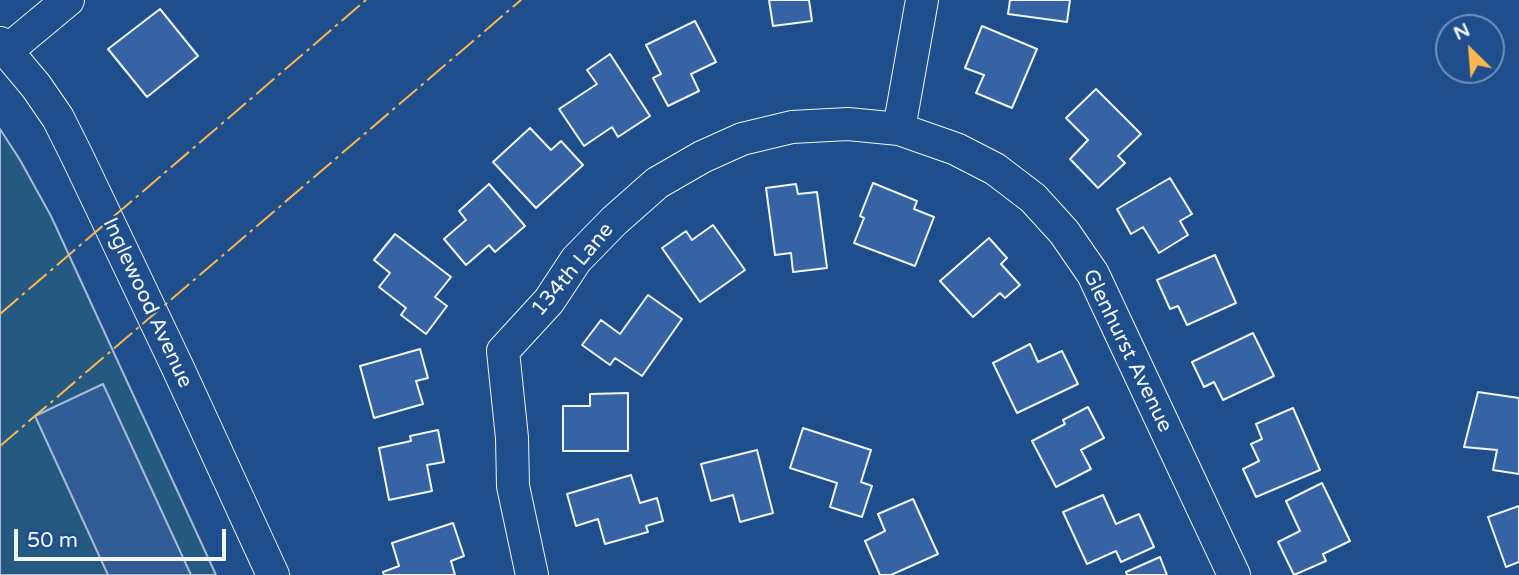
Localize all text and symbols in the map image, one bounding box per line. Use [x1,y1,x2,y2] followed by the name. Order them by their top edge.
[1435,14,1505,84] north arrow
[1450,19,1474,45] text: N
[97,214,197,392] street label: Inglewood Avenue
[527,218,619,322] street label: 134th Lane
[1077,265,1177,437] street label: Glenhurst Avenue
[18,516,229,560] scale bar
[27,528,78,553] text: 50 m

